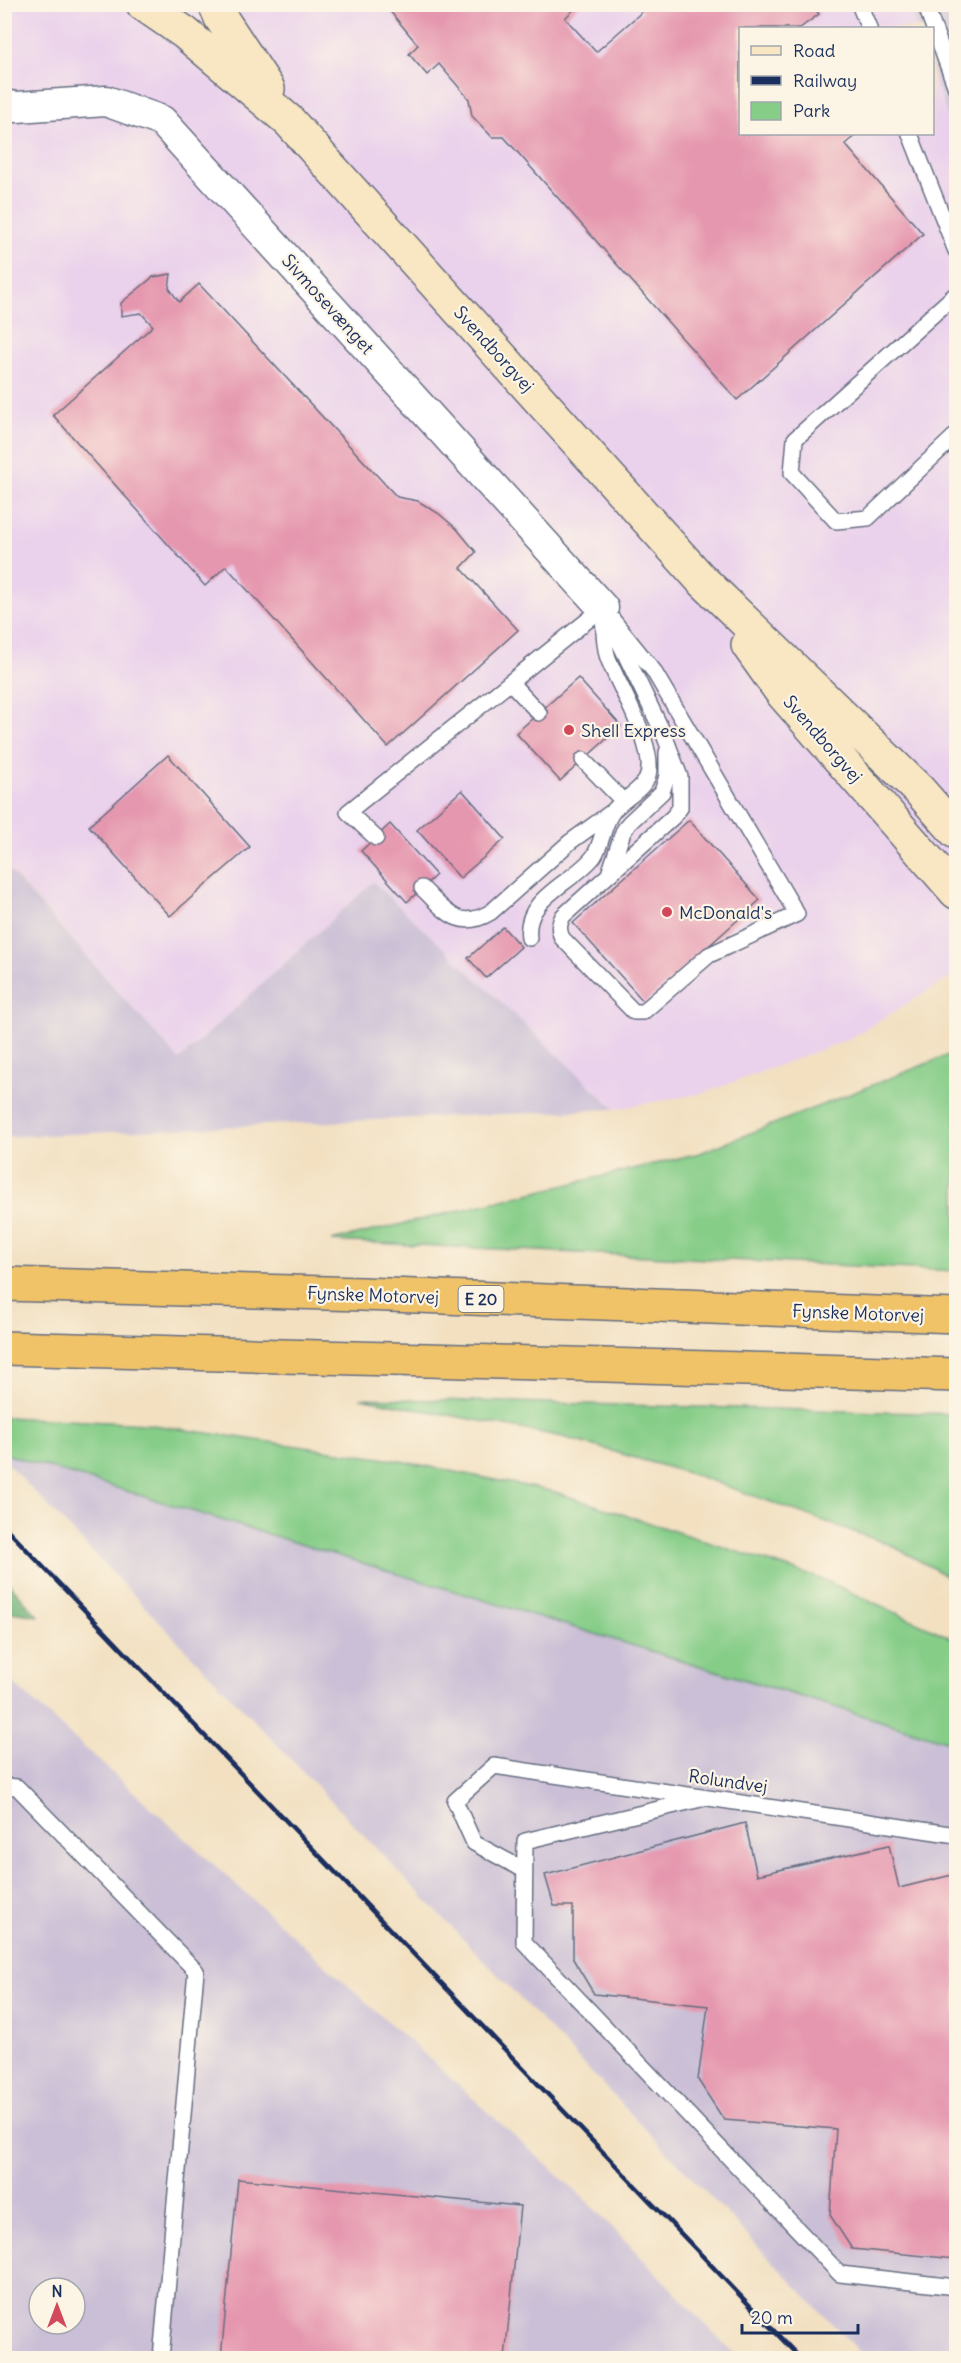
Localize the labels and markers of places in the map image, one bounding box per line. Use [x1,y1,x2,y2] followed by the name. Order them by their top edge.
[581,719,686,742] place label: Shell Express
[562,723,576,737] marker: Shell Express
[679,901,772,924] place label: McDonald's
[660,905,674,919] marker: McDonald's

